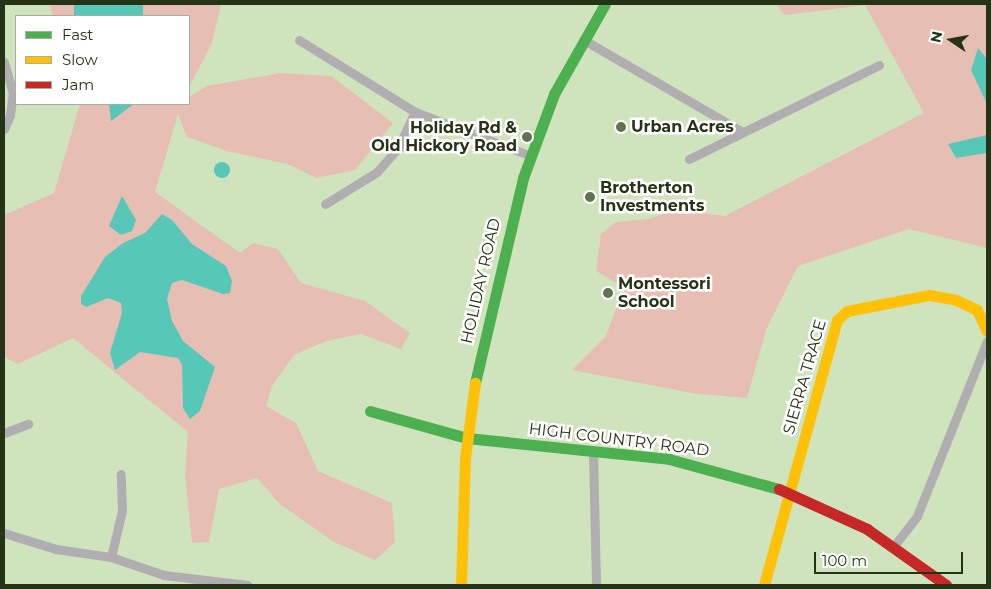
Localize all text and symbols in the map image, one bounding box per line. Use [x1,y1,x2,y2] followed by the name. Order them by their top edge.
[15,15,190,105] legend
[926,15,976,65] north arrow
[62,25,93,44] text: Fast
[926,29,946,44] text: N
[62,50,98,69] text: Slow
[62,75,94,94] text: Jam
[631,117,734,137] place label: Urban Acres
[371,118,517,156] place label: Holiday Rd & Old Hickory Road
[615,121,627,133] marker: Urban Acres
[521,131,533,143] marker: Holiday Rd & Old Hickory Road
[600,178,704,216] place label: Brotherton Investments
[584,191,596,203] marker: Brotherton Investments
[457,216,505,346] street label: HOLIDAY ROAD
[618,274,711,312] place label: Montessori School
[602,287,614,299] marker: Montessori School
[779,318,831,436] street label: SIERRA TRACE
[528,419,710,461] street label: HIGH COUNTRY ROAD
[816,542,965,574] scale bar
[822,551,867,570] text: 100 m

